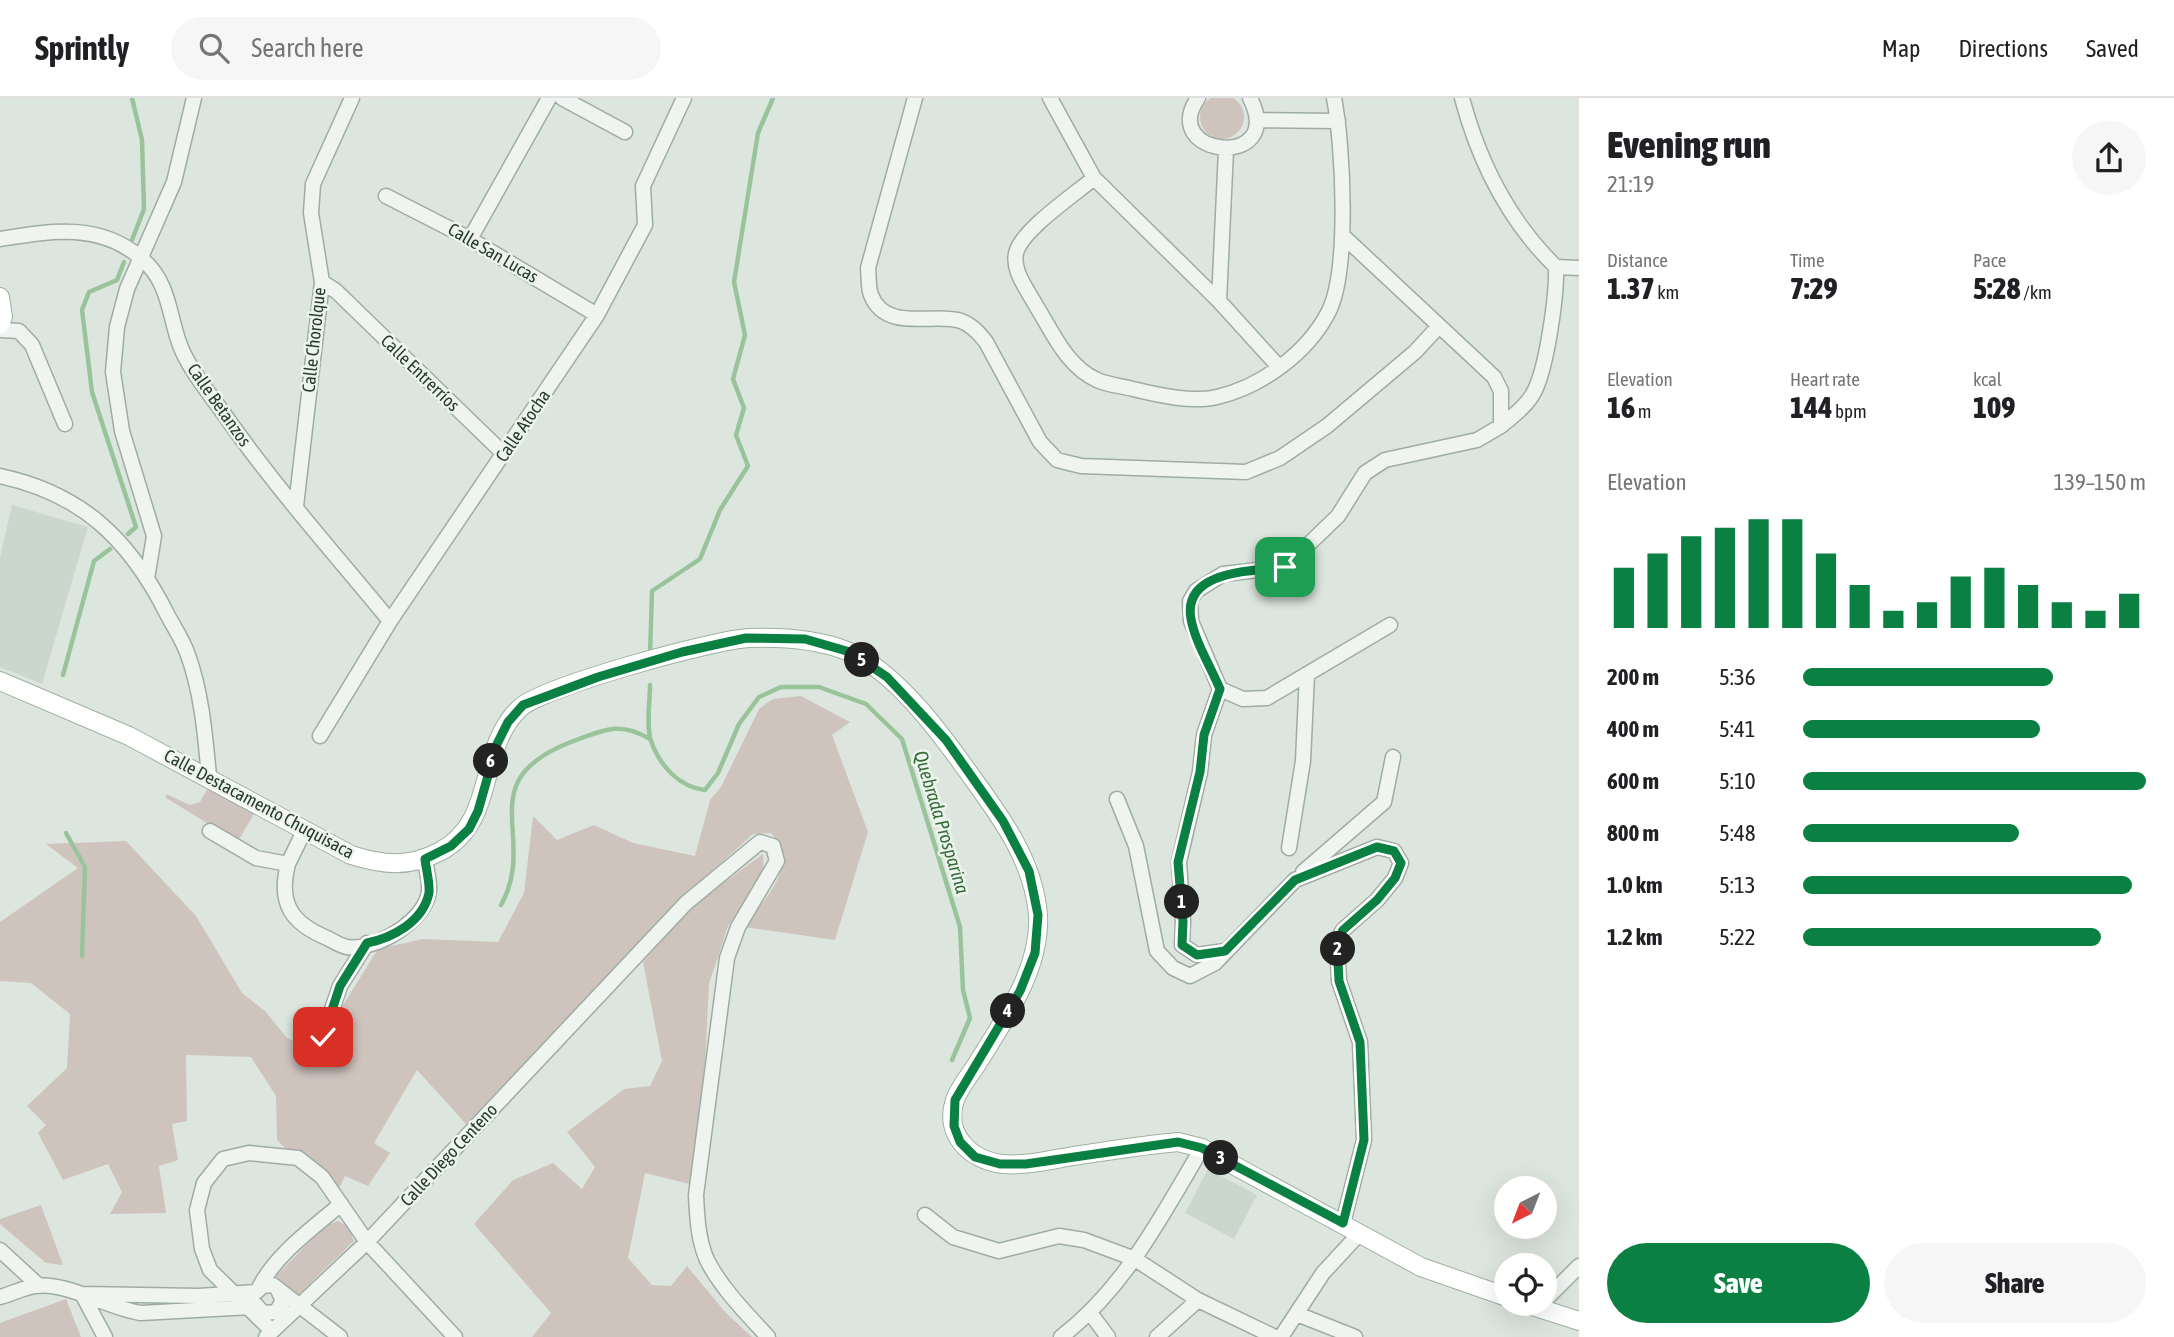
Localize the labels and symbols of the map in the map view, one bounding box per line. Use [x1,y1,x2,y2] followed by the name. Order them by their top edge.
[444,218,542,287] street label: Calle San Lucas
[298,286,329,394] street label: Calle Chorolque
[377,330,464,415] street label: Calle Entrerríos
[183,359,256,450] street label: Calle Betanzos
[491,386,554,466] street label: Calle Atocha
[1255,537,1315,597] pin
[844,642,880,678] pin: 5
[474,744,508,778] pin: 6
[161,745,358,863] street label: Calle Destacamento Chuquisaca
[910,748,974,896] water label: Quebrada Prosparina
[1164,884,1200,920] pin: 1
[1320,932,1356,966] pin: 2
[990,993,1026,1028] pin: 4
[293,1007,353,1067] pin
[396,1099,502,1210] street label: Calle Diego Centeno
[1204,1140,1238,1176] pin: 3
[1494,1176,1558,1239] north arrow

